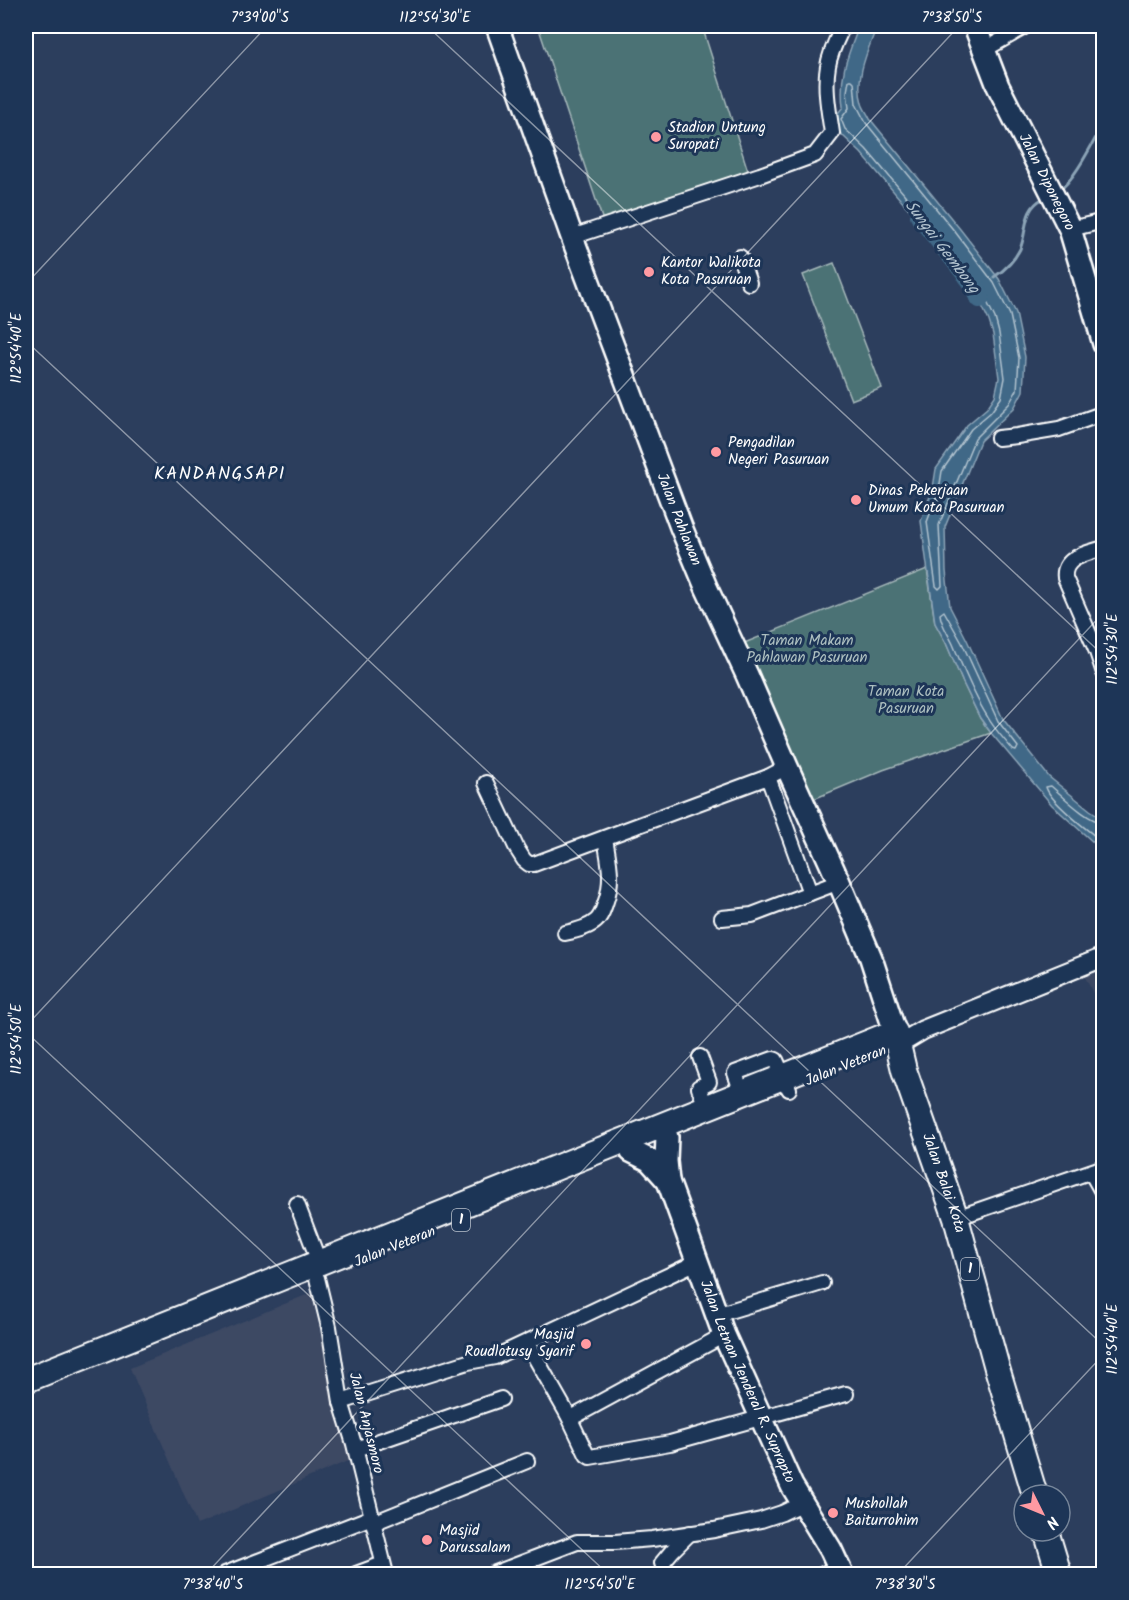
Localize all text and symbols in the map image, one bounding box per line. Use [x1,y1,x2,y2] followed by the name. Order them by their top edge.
[231,6,289,30] text: 7°39'00"S
[399,6,472,30] text: 112°54'30"E
[922,6,982,30] text: 7°38'50"S
[668,116,766,157] place label: Stadion Untung Suropati
[1012,129,1081,235] street label: Jalan Diponegoro
[649,130,663,144] marker: Stadion Untung Suropati
[898,195,986,300] water label: Sungai Gembong
[661,251,761,292] place label: Kantor Walikota Kota Pasuruan
[642,265,656,279] marker: Kantor Walikota Kota Pasuruan
[5,311,29,384] text: 112°54'40"E
[728,431,829,472] place label: Pengadilan Negeri Pasuruan
[709,445,723,459] marker: Pengadilan Negeri Pasuruan
[154,460,286,489] district label: KANDANGSAPI
[650,470,708,570] street label: Jalan Pahlawan
[868,479,1005,520] place label: Dinas Pekerjaan Umum Kota Pasuruan
[849,493,863,507] marker: Dinas Pekerjaan Umum Kota Pasuruan
[1101,612,1125,685] text: 112°54'30"E
[746,629,868,670] park label: Taman Makam Pahlawan Pasuruan
[868,680,944,721] park label: Taman Kota Pasuruan
[5,1002,29,1075] text: 112°54'50"E
[802,1039,890,1093] street label: Jalan Veteran
[915,1130,972,1236] street label: Jalan Balai Kota
[452,1209,470,1231] road number: 1
[351,1220,439,1274] street label: Jalan Veteran
[961,1258,979,1280] road number: 1
[693,1277,801,1487] street label: Jalan Letnan Jenderal R. Suprapto
[1101,1302,1125,1375] text: 112°54'40"E
[465,1323,575,1364] place label: Masjid Roudlotusy Syarif
[579,1337,593,1351] marker: Masjid Roudlotusy Syarif
[342,1370,390,1476] street label: Jalan Anjasmoro
[1012,1483,1072,1543] north arrow
[845,1492,919,1533] place label: Mushollah Baiturrohim
[826,1506,840,1520] marker: Mushollah Baiturrohim
[1039,1510,1064,1534] text: N
[439,1519,510,1560] place label: Masjid Darussalam
[420,1533,434,1547] marker: Masjid Darussalam
[183,1573,243,1597] text: 7°38'40"S
[564,1573,637,1597] text: 112°54'50"E
[875,1573,935,1597] text: 7°38'30"S

